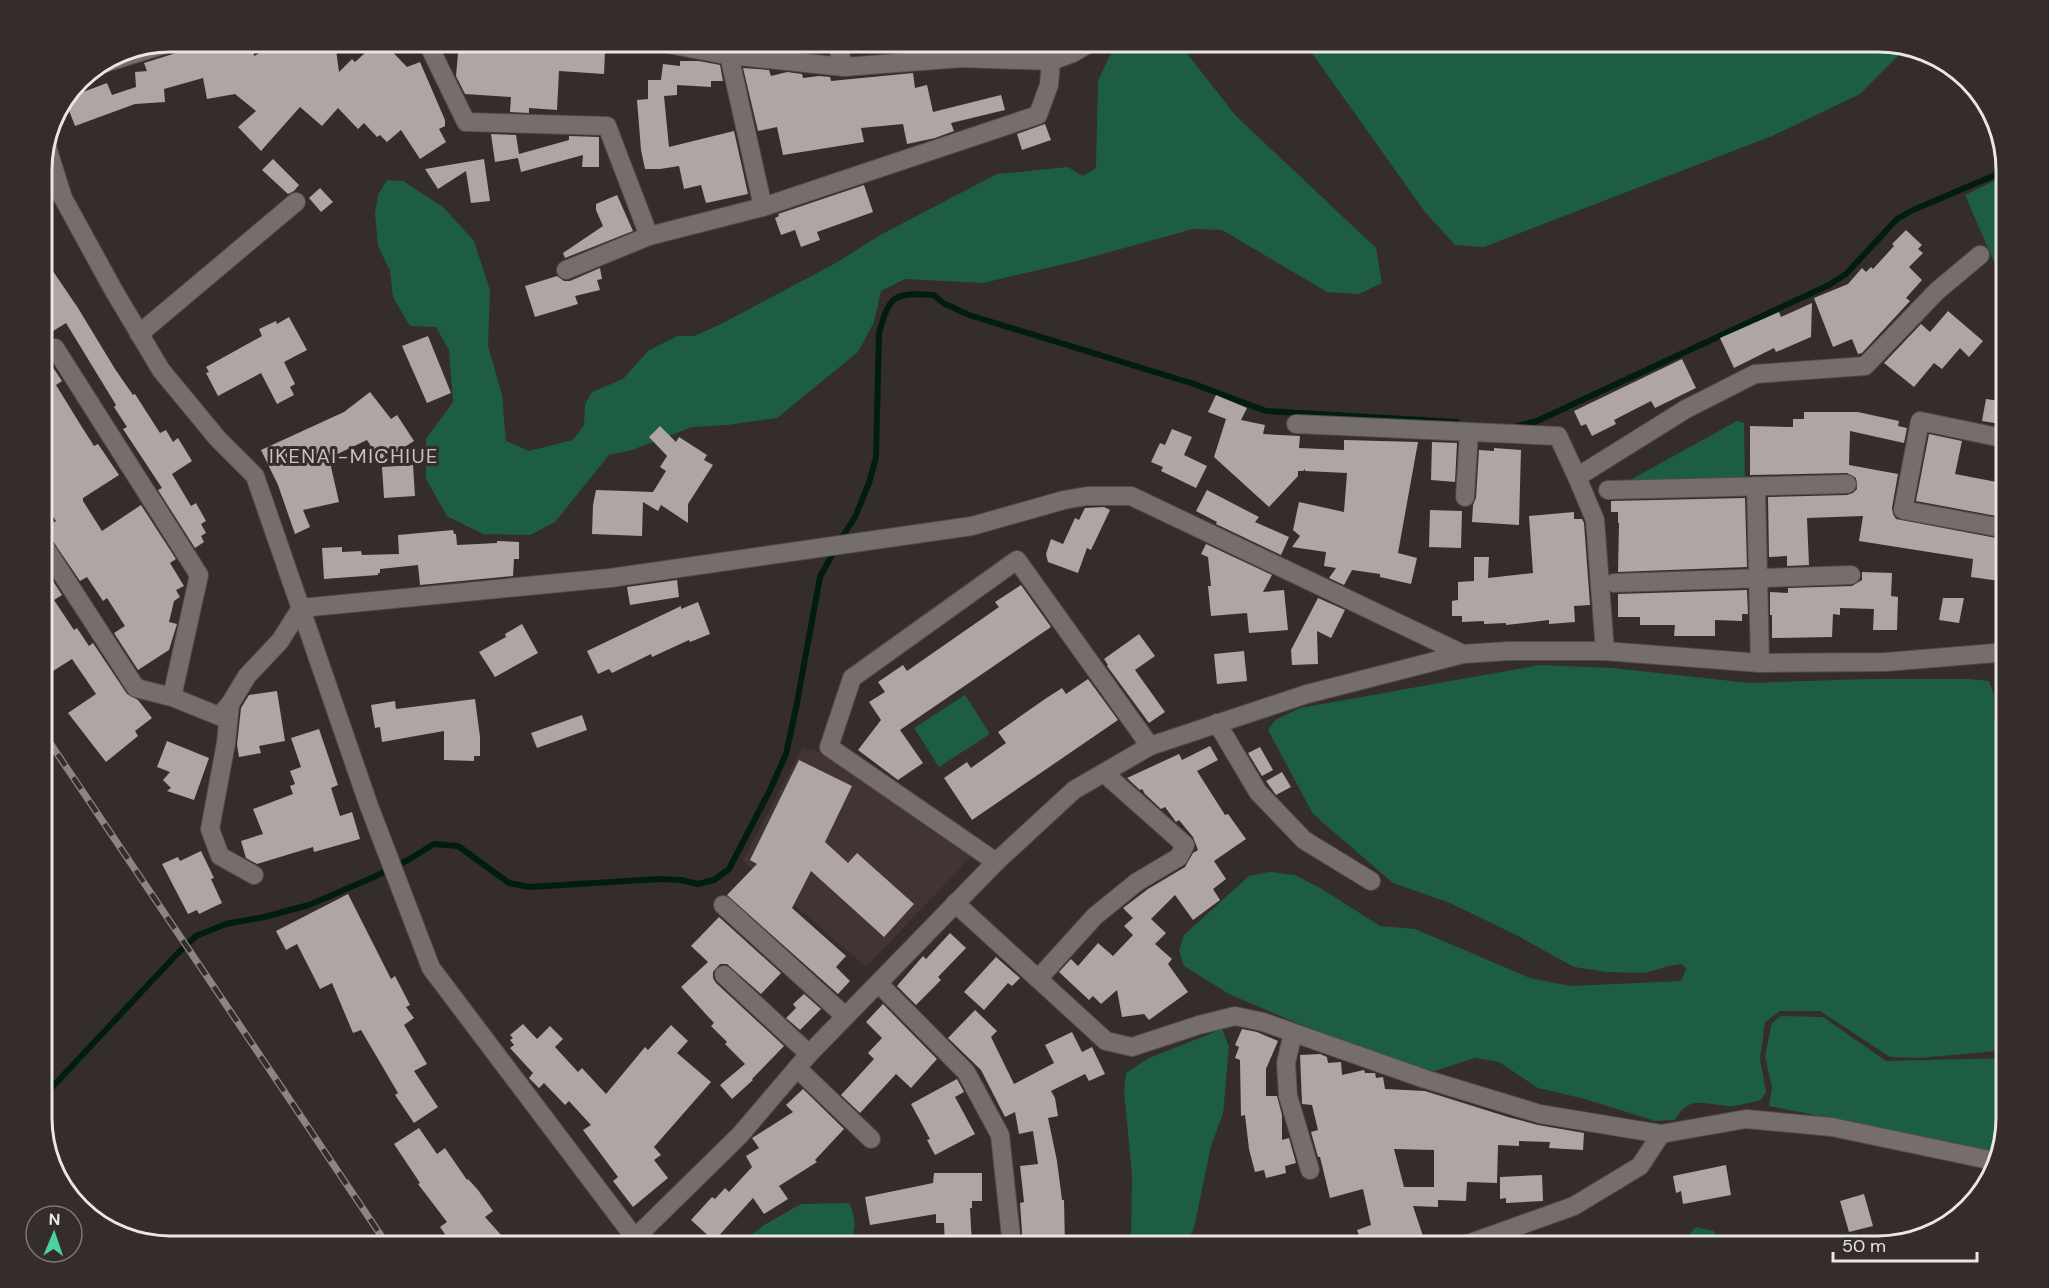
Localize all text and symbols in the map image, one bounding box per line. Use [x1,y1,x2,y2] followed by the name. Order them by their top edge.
[269,443,439,469] district label: IKENAI-MICHIUE
[24,1204,84,1264] north arrow
[48,1209,61,1230] text: N
[1833,1225,1977,1263] scale bar
[1842,1234,1886,1258] text: 50 m

